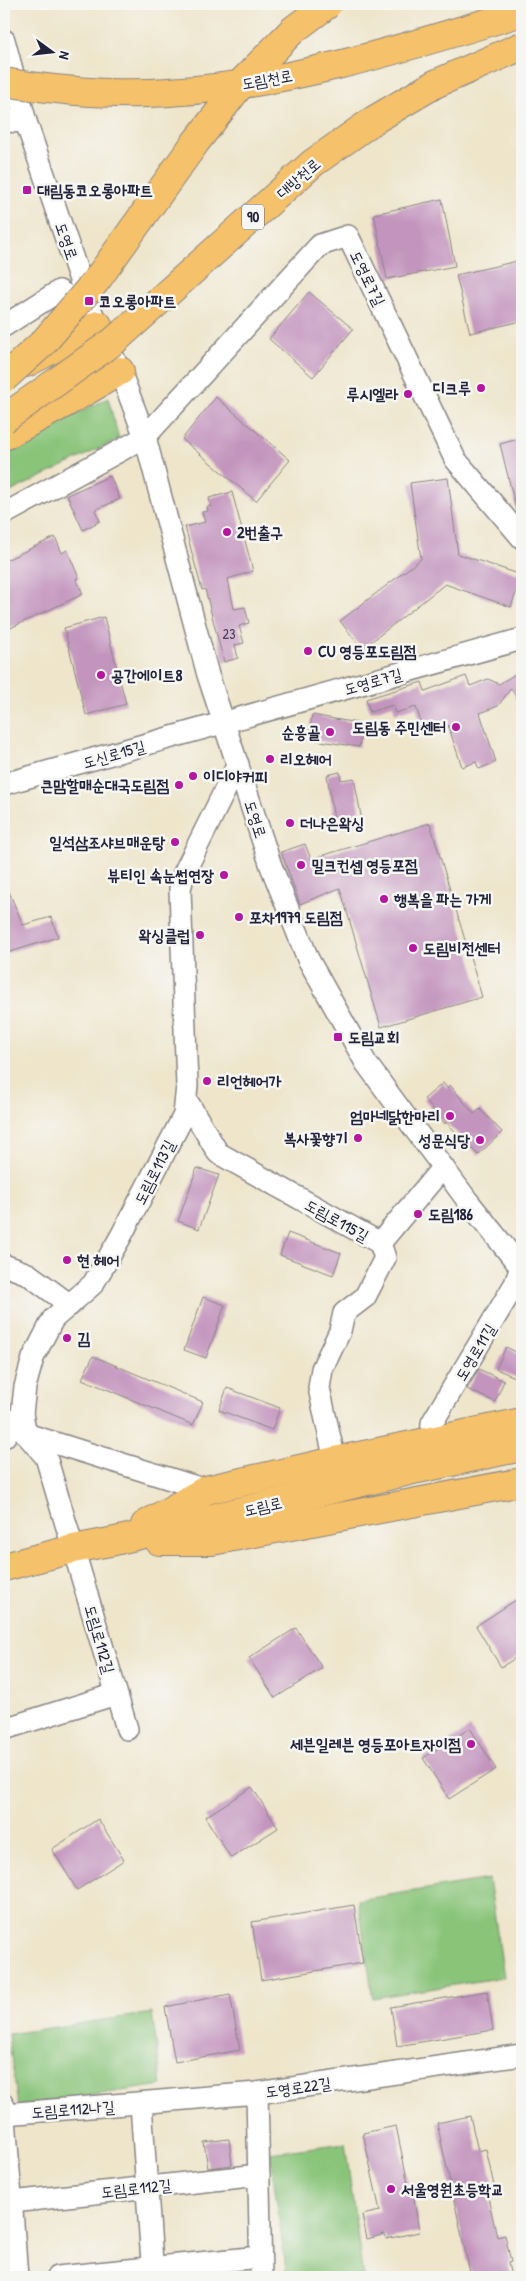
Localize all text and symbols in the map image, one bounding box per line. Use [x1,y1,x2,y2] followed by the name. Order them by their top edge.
[28,28,78,78] north arrow
[55,49,75,62] text: N
[240,64,294,94] street label: 도림천로
[271,153,325,203] street label: 대방천로
[37,179,153,201] place label: 대림동코오롱아파트
[21,184,33,196] marker: 대림동코오롱아파트
[242,204,264,230] road number: 90
[50,219,84,263] street label: 도영로
[345,246,391,310] street label: 도영로7길
[99,290,176,312] place label: 코오롱아파트
[83,295,95,307] marker: 코오롱아파트
[432,377,471,399] place label: 디크루
[475,382,487,394] marker: 디크루
[347,383,399,405] place label: 루시엘라
[402,388,414,400] marker: 루시엘라
[237,521,283,543] place label: 2번출구
[221,526,233,538] marker: 2번출구
[223,624,235,643] house number: 23
[318,640,417,662] place label: CU 영등포도림점
[302,645,314,657] marker: CU 영등포도림점
[341,662,405,700] street label: 도영로7길
[111,664,182,686] place label: 공간에이트8
[95,669,107,681] marker: 공간에이트8
[352,716,446,738] place label: 도림동 주민센터
[281,721,320,743] place label: 순흥골
[450,721,462,733] marker: 도림동 주민센터
[324,726,336,738] marker: 순흥골
[80,735,148,773] street label: 도신로15길
[280,748,332,770] place label: 리오헤어
[264,753,276,765] marker: 리오헤어
[203,765,268,787] place label: 이디야커피
[187,770,199,782] marker: 이디야커피
[40,774,169,796] place label: 큰맘할매순대국도림점
[173,779,185,791] marker: 큰맘할매순대국도림점
[240,797,272,841] street label: 도영로
[300,812,364,834] place label: 더나은왁싱
[284,817,296,829] marker: 더나은왁싱
[49,831,165,853] place label: 일석삼조샤브매운탕
[169,836,181,848] marker: 일석삼조샤브매운탕
[311,854,418,876] place label: 밀크컨셉 영등포점
[295,859,307,871] marker: 밀크컨셉 영등포점
[107,864,214,886] place label: 뷰티인 속눈썹연장
[218,869,230,881] marker: 뷰티인 속눈썹연장
[393,888,492,910] place label: 행복을 파는 가게
[378,893,390,905] marker: 행복을 파는 가게
[249,906,343,928] place label: 포차1979 도림점
[233,911,245,923] marker: 포차1979 도림점
[139,924,190,946] place label: 왁싱클럽
[194,929,206,941] marker: 왁싱클럽
[423,937,500,959] place label: 도림비전센터
[407,942,419,954] marker: 도림비전센터
[348,1026,400,1048] place label: 도림교회
[332,1031,344,1043] marker: 도림교회
[217,1070,282,1092] place label: 리언헤어가
[201,1075,213,1087] marker: 리언헤어가
[350,1105,440,1127] place label: 엄마네닭한마리
[444,1110,456,1122] marker: 엄마네닭한마리
[284,1127,348,1149] place label: 복사꽃향기
[419,1129,470,1151] place label: 성문식당
[352,1132,364,1144] marker: 복사꽃향기
[474,1134,486,1146] marker: 성문식당
[128,1136,180,1208] street label: 도림로113길
[301,1193,373,1247] street label: 도림로115길
[428,1203,473,1225] place label: 도림186
[412,1208,424,1220] marker: 도림186
[77,1249,119,1271] place label: 현 헤어
[61,1254,73,1266] marker: 현 헤어
[449,1319,501,1385] street label: 도영로11길
[77,1327,90,1349] place label: 김
[61,1332,73,1344] marker: 김
[242,1491,284,1521] street label: 도림로
[80,1602,120,1676] street label: 도림로112길
[290,1733,461,1755] place label: 세븐일레븐 영등포아트자이점
[465,1738,477,1750] marker: 세븐일레븐 영등포아트자이점
[264,2071,333,2103] street label: 도영로22길
[31,2095,116,2123] street label: 도림로112나길
[100,2173,172,2203] street label: 도림로112길
[401,2178,504,2200] place label: 서울영원초등학교
[385,2183,397,2195] marker: 서울영원초등학교

